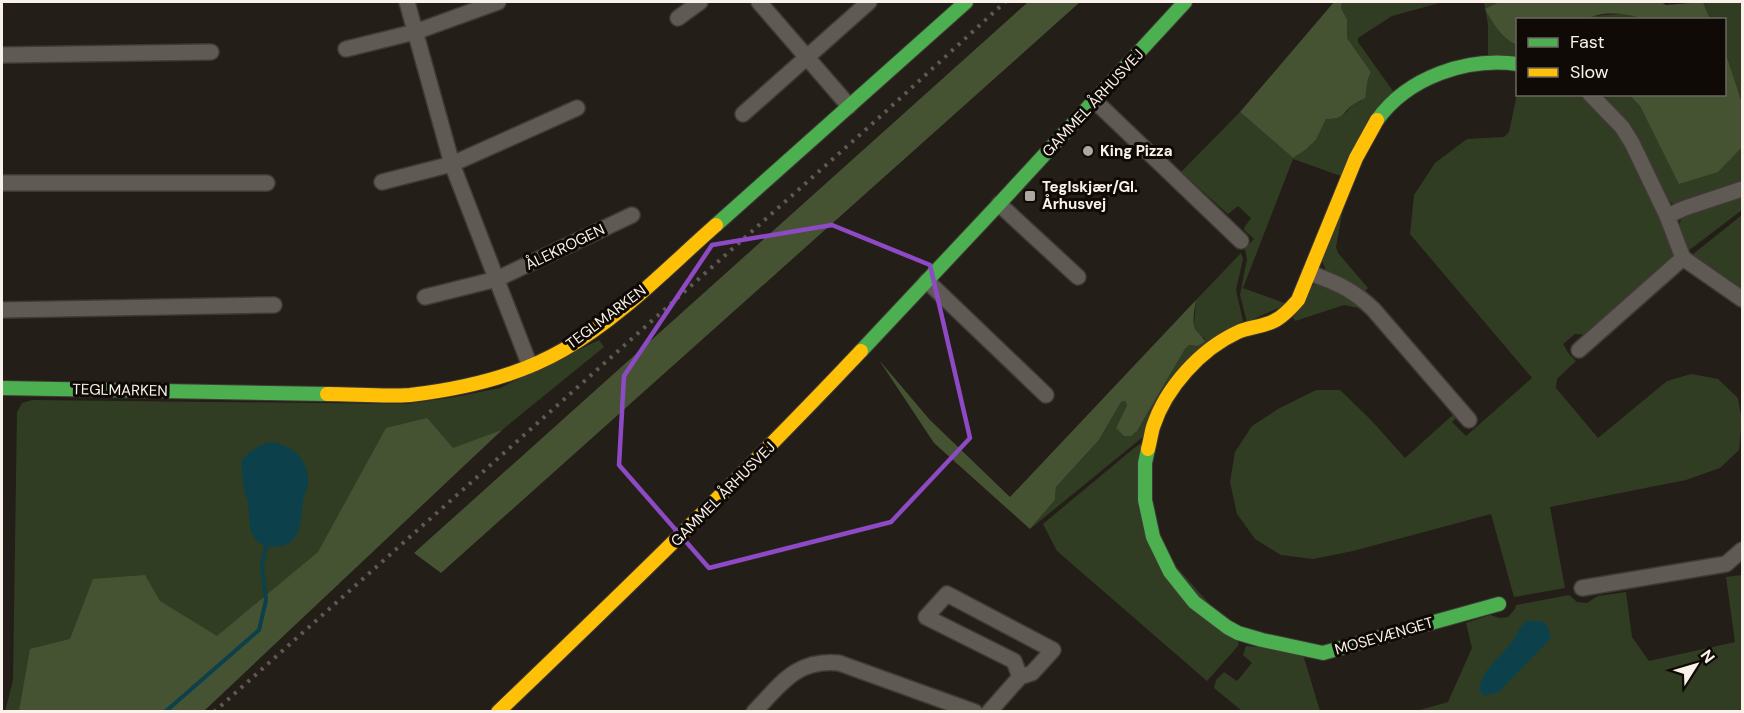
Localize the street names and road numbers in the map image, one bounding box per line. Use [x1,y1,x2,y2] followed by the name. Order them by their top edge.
[1038,45,1148,161] street label: GAMMEL ÅRHUSVEJ
[522,219,608,275] street label: ÅLEKROGEN
[562,280,650,354] street label: TEGLMARKEN
[72,379,168,401] street label: TEGLMARKEN
[666,437,780,551] street label: GAMMEL ÅRHUSVEJ
[1332,612,1436,660] street label: MOSEVÆNGET

